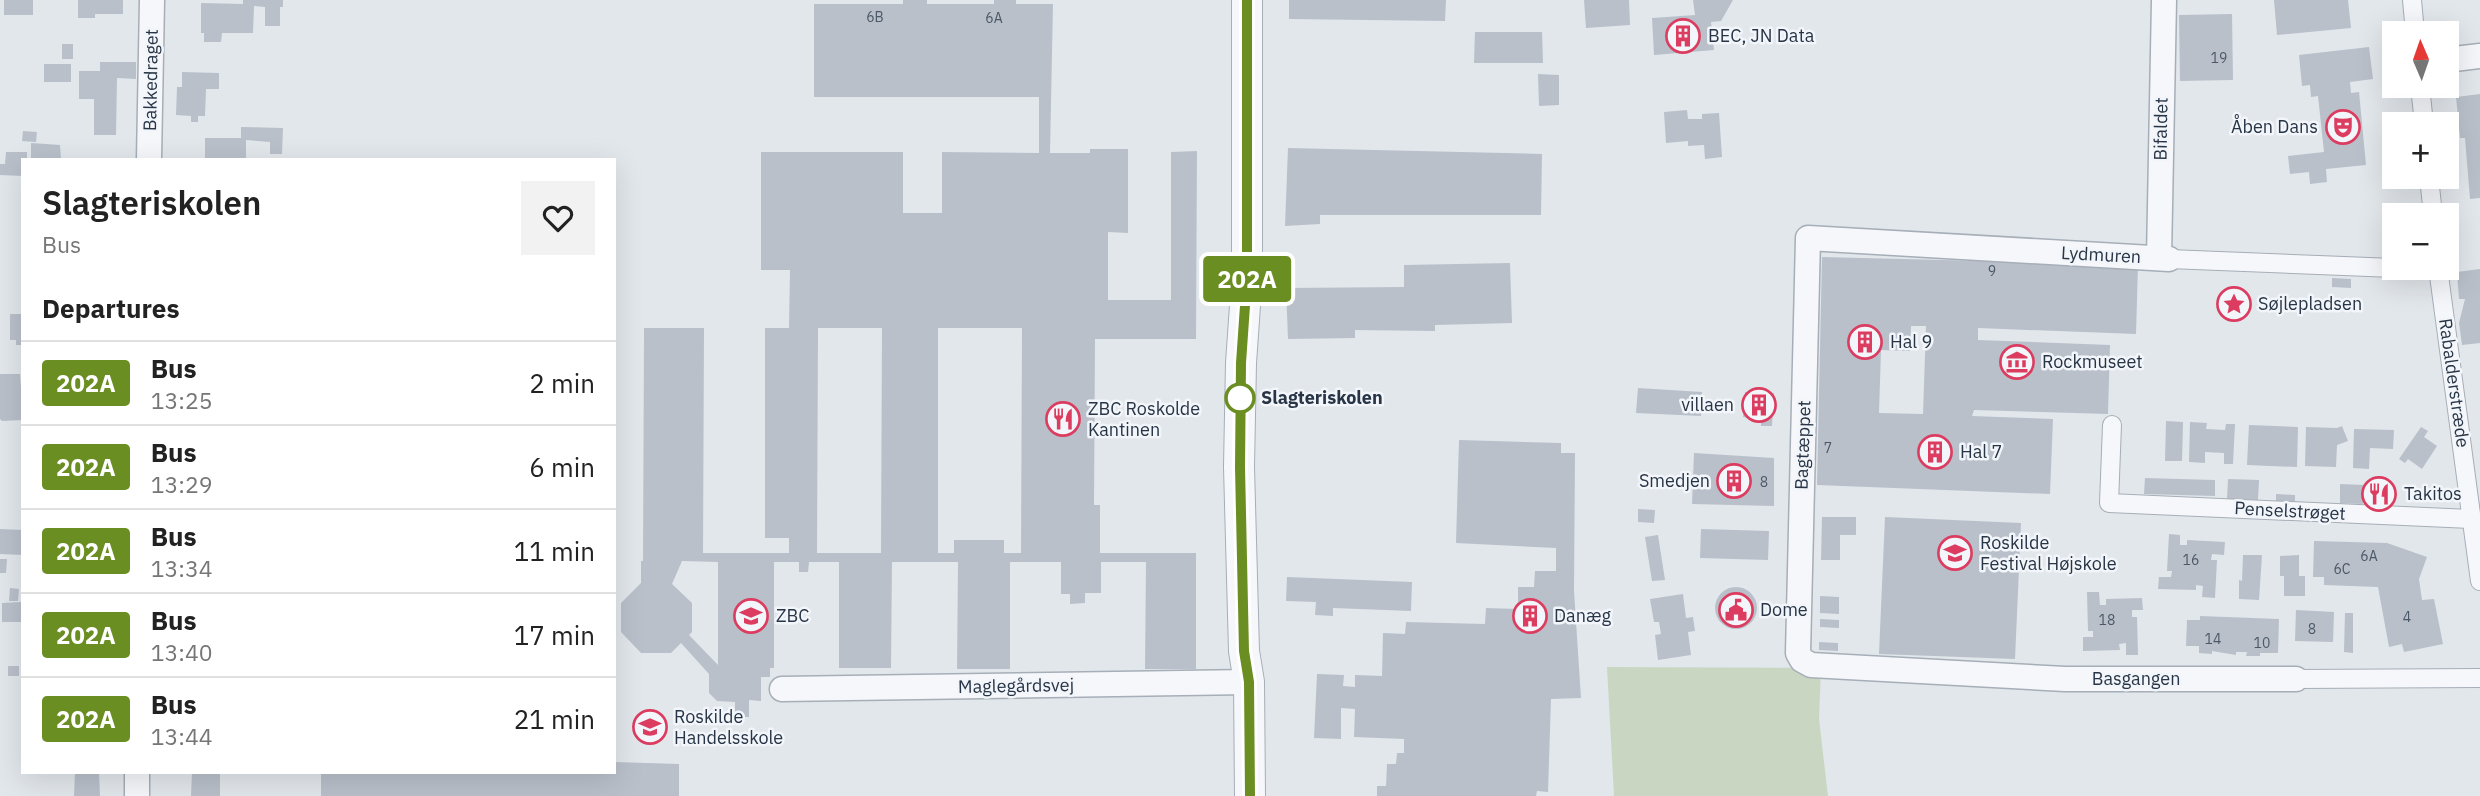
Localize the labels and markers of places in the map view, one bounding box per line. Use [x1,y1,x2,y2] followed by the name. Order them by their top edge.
[1664,17,1702,55] building icon: BEC, JN Data
[1708,24,1815,47] place label: BEC, JN Data
[2324,108,2362,146] theatre icon: Åben Dans
[2231,114,2318,138] place label: Åben Dans
[2215,285,2253,323] place icon: Søjlepladsen
[2258,292,2362,315] place label: Søjlepladsen
[1846,323,1884,361] building icon: Hal 9
[1890,330,1932,353] place label: Hal 9
[1998,343,2036,381] museum icon: Rockmuseet
[2042,350,2143,373] place label: Rockmuseet
[1225,383,1255,413] marker: Slagteriskolen
[1261,386,1383,409] place label: Slagteriskolen
[1740,386,1778,424] building icon: villaen
[1681,393,1734,416] place label: villaen
[1088,397,1200,441] place label: ZBC Roskolde Kantinen
[1044,400,1082,438] restaurant icon: ZBC Roskolde Kantinen
[1916,433,1954,471] building icon: Hal 7
[1960,440,2002,463] place label: Hal 7
[1715,462,1753,500] building icon: Smedjen
[1639,469,1710,492] place label: Smedjen
[2360,475,2398,513] restaurant icon: Takitos
[2404,482,2462,505] place label: Takitos
[1980,531,2117,575] place label: Roskilde Festival Højskole
[1936,534,1974,572] school or university icon: Roskilde Festival Højskole
[1717,591,1755,629] public building icon: Dome
[732,597,770,635] school or university icon: ZBC
[1511,597,1549,635] building icon: Danæg
[1760,598,1808,621] place label: Dome
[776,604,809,627] place label: ZBC
[1554,604,1611,627] place label: Danæg
[674,705,783,749] place label: Roskilde Handelsskole
[631,708,669,746] school or university icon: Roskilde Handelsskole

